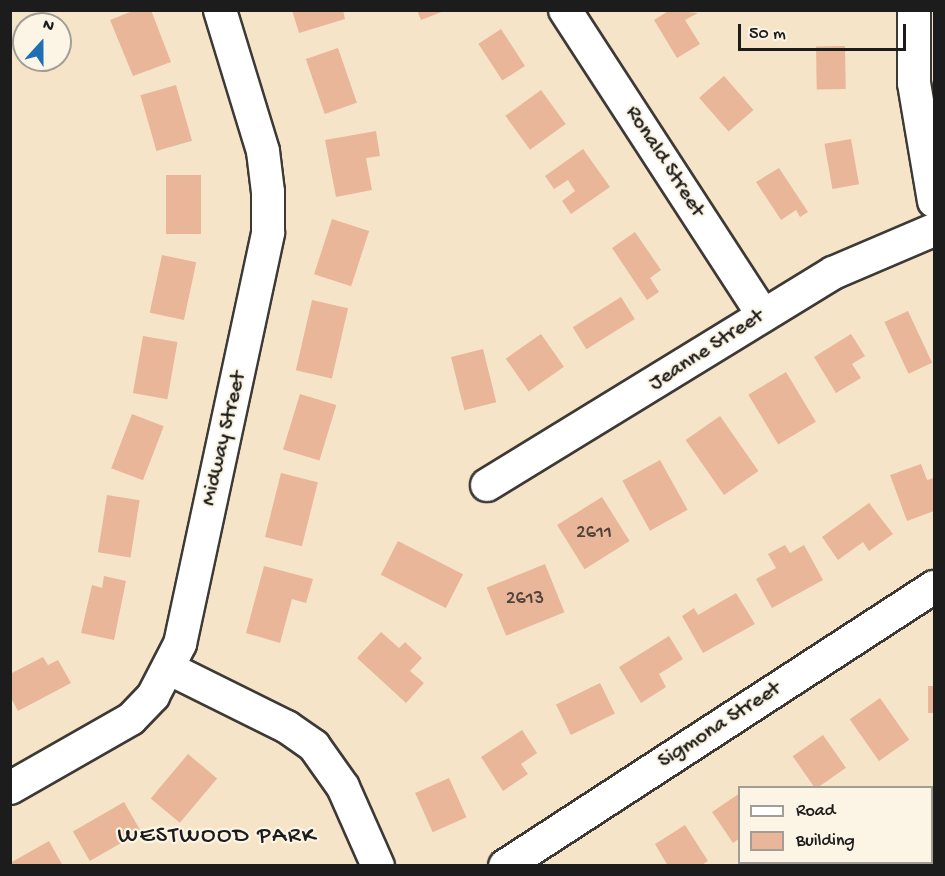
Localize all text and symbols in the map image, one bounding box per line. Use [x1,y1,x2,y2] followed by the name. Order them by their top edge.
[12,12,72,72] north arrow
[741,12,909,50] scale bar
[40,16,56,37] text: N
[749,24,786,45] text: 50 m
[618,101,710,223] street label: Ronald Street
[645,304,769,398] street label: Jeanne Street
[197,369,253,509] street label: Midway Street
[576,521,612,545] house number: 2611
[506,587,544,611] house number: 2613
[654,677,786,775] street label: Sigmona Street
[738,786,933,864] legend
[796,801,835,822] text: Road
[117,823,317,851] district label: WESTWOOD PARK
[796,831,855,852] text: Building

